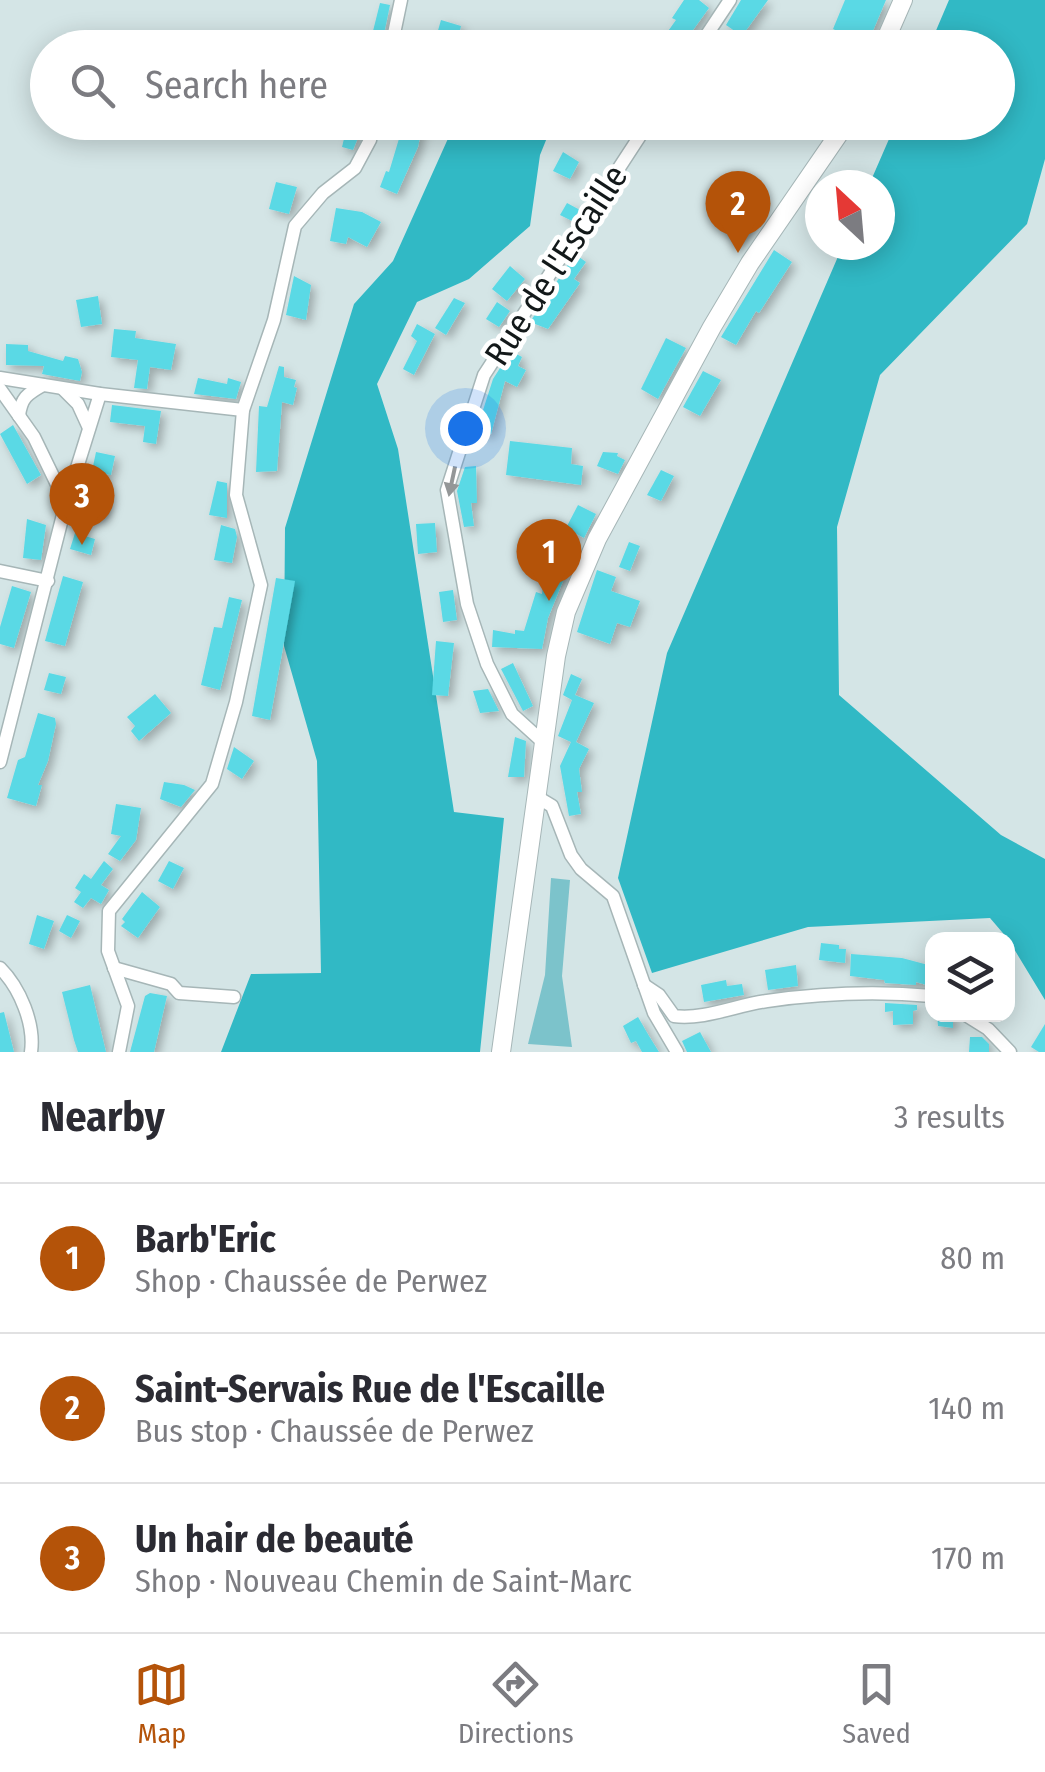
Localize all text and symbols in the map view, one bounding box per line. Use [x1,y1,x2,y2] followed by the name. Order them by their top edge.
[30,30,1015,140] search box
[65,58,120,113] icon: search
[145,62,328,108] text: Search here
[476,157,636,373] street label: Rue de l'Escaille
[706,170,770,253] pin: 2
[805,170,895,260] north arrow
[440,403,491,454] your location
[49,462,114,545] pin: 3
[444,466,459,497] one-way arrow
[516,518,582,601] pin: 1
[925,932,1015,1022] map controls
[925,932,1015,1022] button: layers
[40,1092,165,1142] text: Nearby
[894,1098,1005,1136] text: 3 results
[135,1216,276,1262] text: Barb'Eric
[66,1239,79,1277] text: 1
[940,1239,1005,1277] text: 80 m
[135,1262,487,1300] text: Shop · Chaussée de Perwez
[135,1366,605,1412] text: Saint-Servais Rue de l'Escaille
[65,1389,80,1427] text: 2
[928,1389,1005,1427] text: 140 m
[135,1412,534,1450] text: Bus stop · Chaussée de Perwez
[135,1516,414,1562] text: Un hair de beauté
[65,1539,80,1577] text: 3
[931,1539,1005,1577] text: 170 m
[135,1562,632,1600] text: Shop · Nouveau Chemin de Saint-Marc
[134,1657,189,1750] tab: Map
[458,1657,574,1750] tab: Directions
[842,1657,911,1750] tab: Saved

